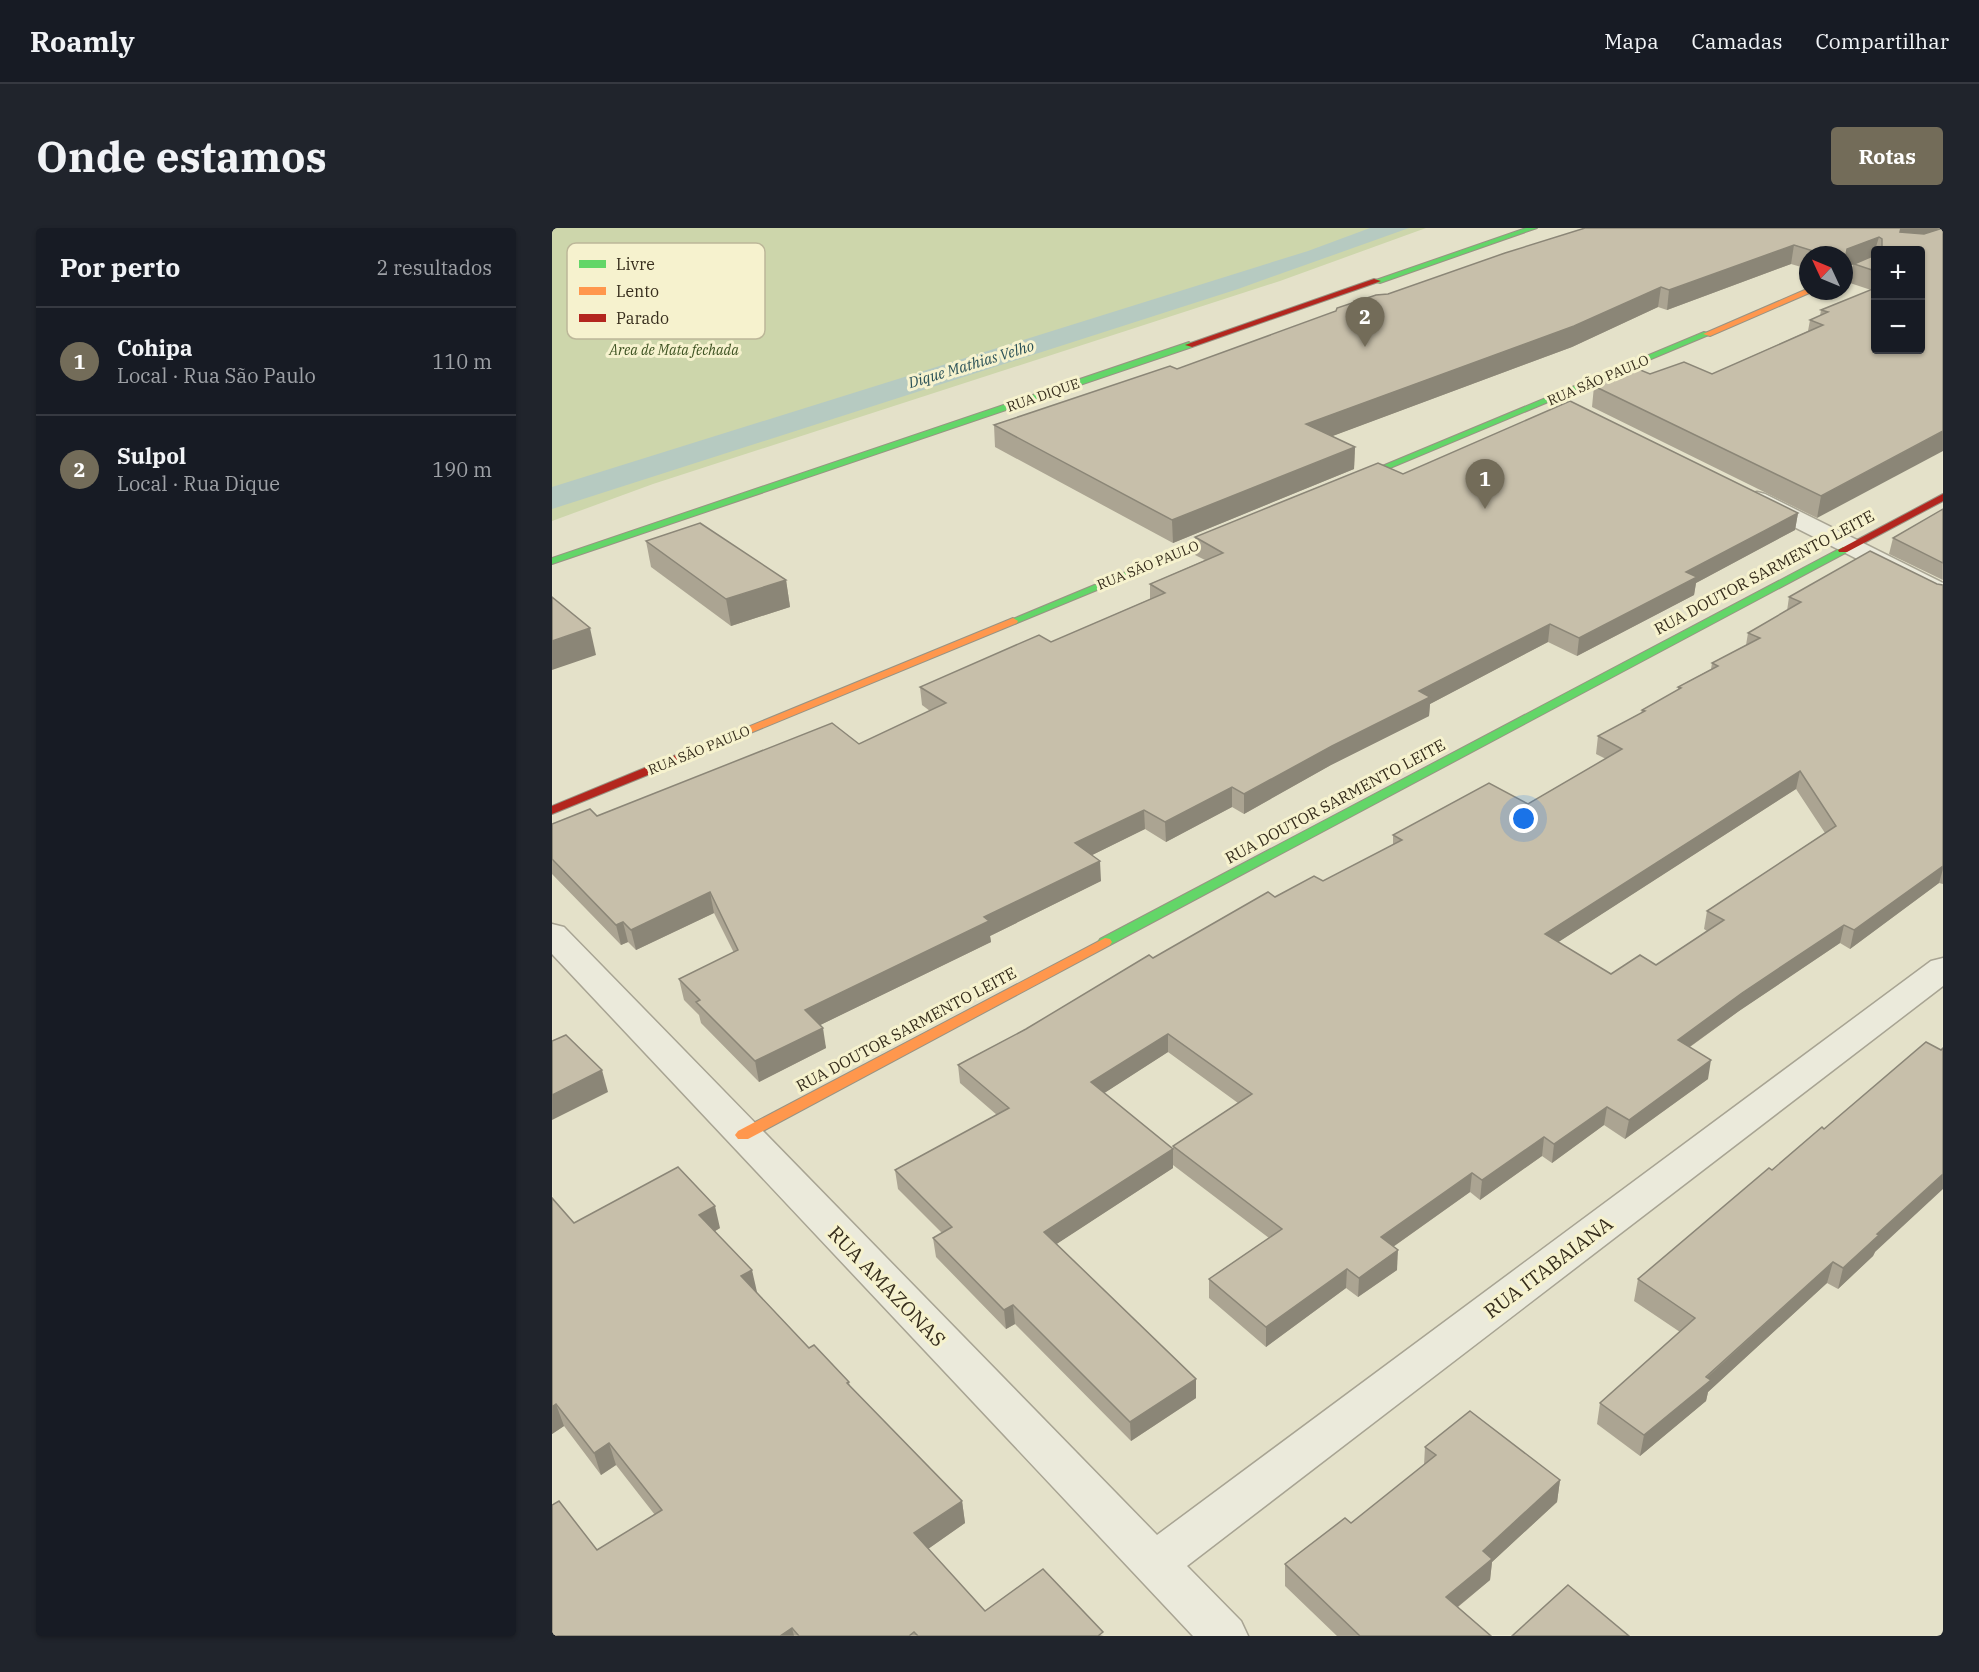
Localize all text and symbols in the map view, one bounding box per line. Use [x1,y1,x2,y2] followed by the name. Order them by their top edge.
[30,23,135,60] text: Roamly
[1604,27,1659,55] text: Mapa
[1692,27,1782,55] text: Camadas
[1815,27,1949,55] text: Compartilhar
[1831,127,1943,185] button: Rotas
[36,129,327,184] text: Onde estamos
[567,243,765,339] legend
[1799,246,1853,300] north arrow
[1871,246,1925,354] map controls
[1871,246,1925,300] button: +
[60,250,180,284] text: Por perto
[376,254,492,281] text: 2 resultados
[616,254,655,274] text: Livre
[616,281,659,301] text: Lento
[1346,298,1384,347] pin: 2
[1871,300,1925,354] button: −
[616,308,669,328] text: Parado
[117,333,193,362] text: Cohipa
[905,336,1036,392] water label: Dique Mathias Velho
[608,341,739,359] park label: Area de Mata fechada
[74,348,86,375] text: 1
[432,348,492,375] text: 110 m
[1545,351,1651,409] street label: RUA SÃO PAULO
[117,362,316,389] text: Local · Rua São Paulo
[1004,374,1082,416] street label: RUA DIQUE
[117,441,186,470] text: Sulpol
[74,456,86,483] text: 2
[432,456,492,483] text: 190 m
[1466,460,1504,509] pin: 1
[117,470,280,497] text: Local · Rua Dique
[1650,505,1878,639] street label: RUA DOUTOR SARMENTO LEITE
[1094,536,1202,594] street label: RUA SÃO PAULO
[645,721,753,779] street label: RUA SÃO PAULO
[1221,734,1449,868] street label: RUA DOUTOR SARMENTO LEITE
[1509,804,1538,833] your location
[792,962,1020,1096] street label: RUA DOUTOR SARMENTO LEITE
[1478,1209,1618,1324] street label: RUA ITABAIANA
[822,1220,952,1352] street label: RUA AMAZONAS

